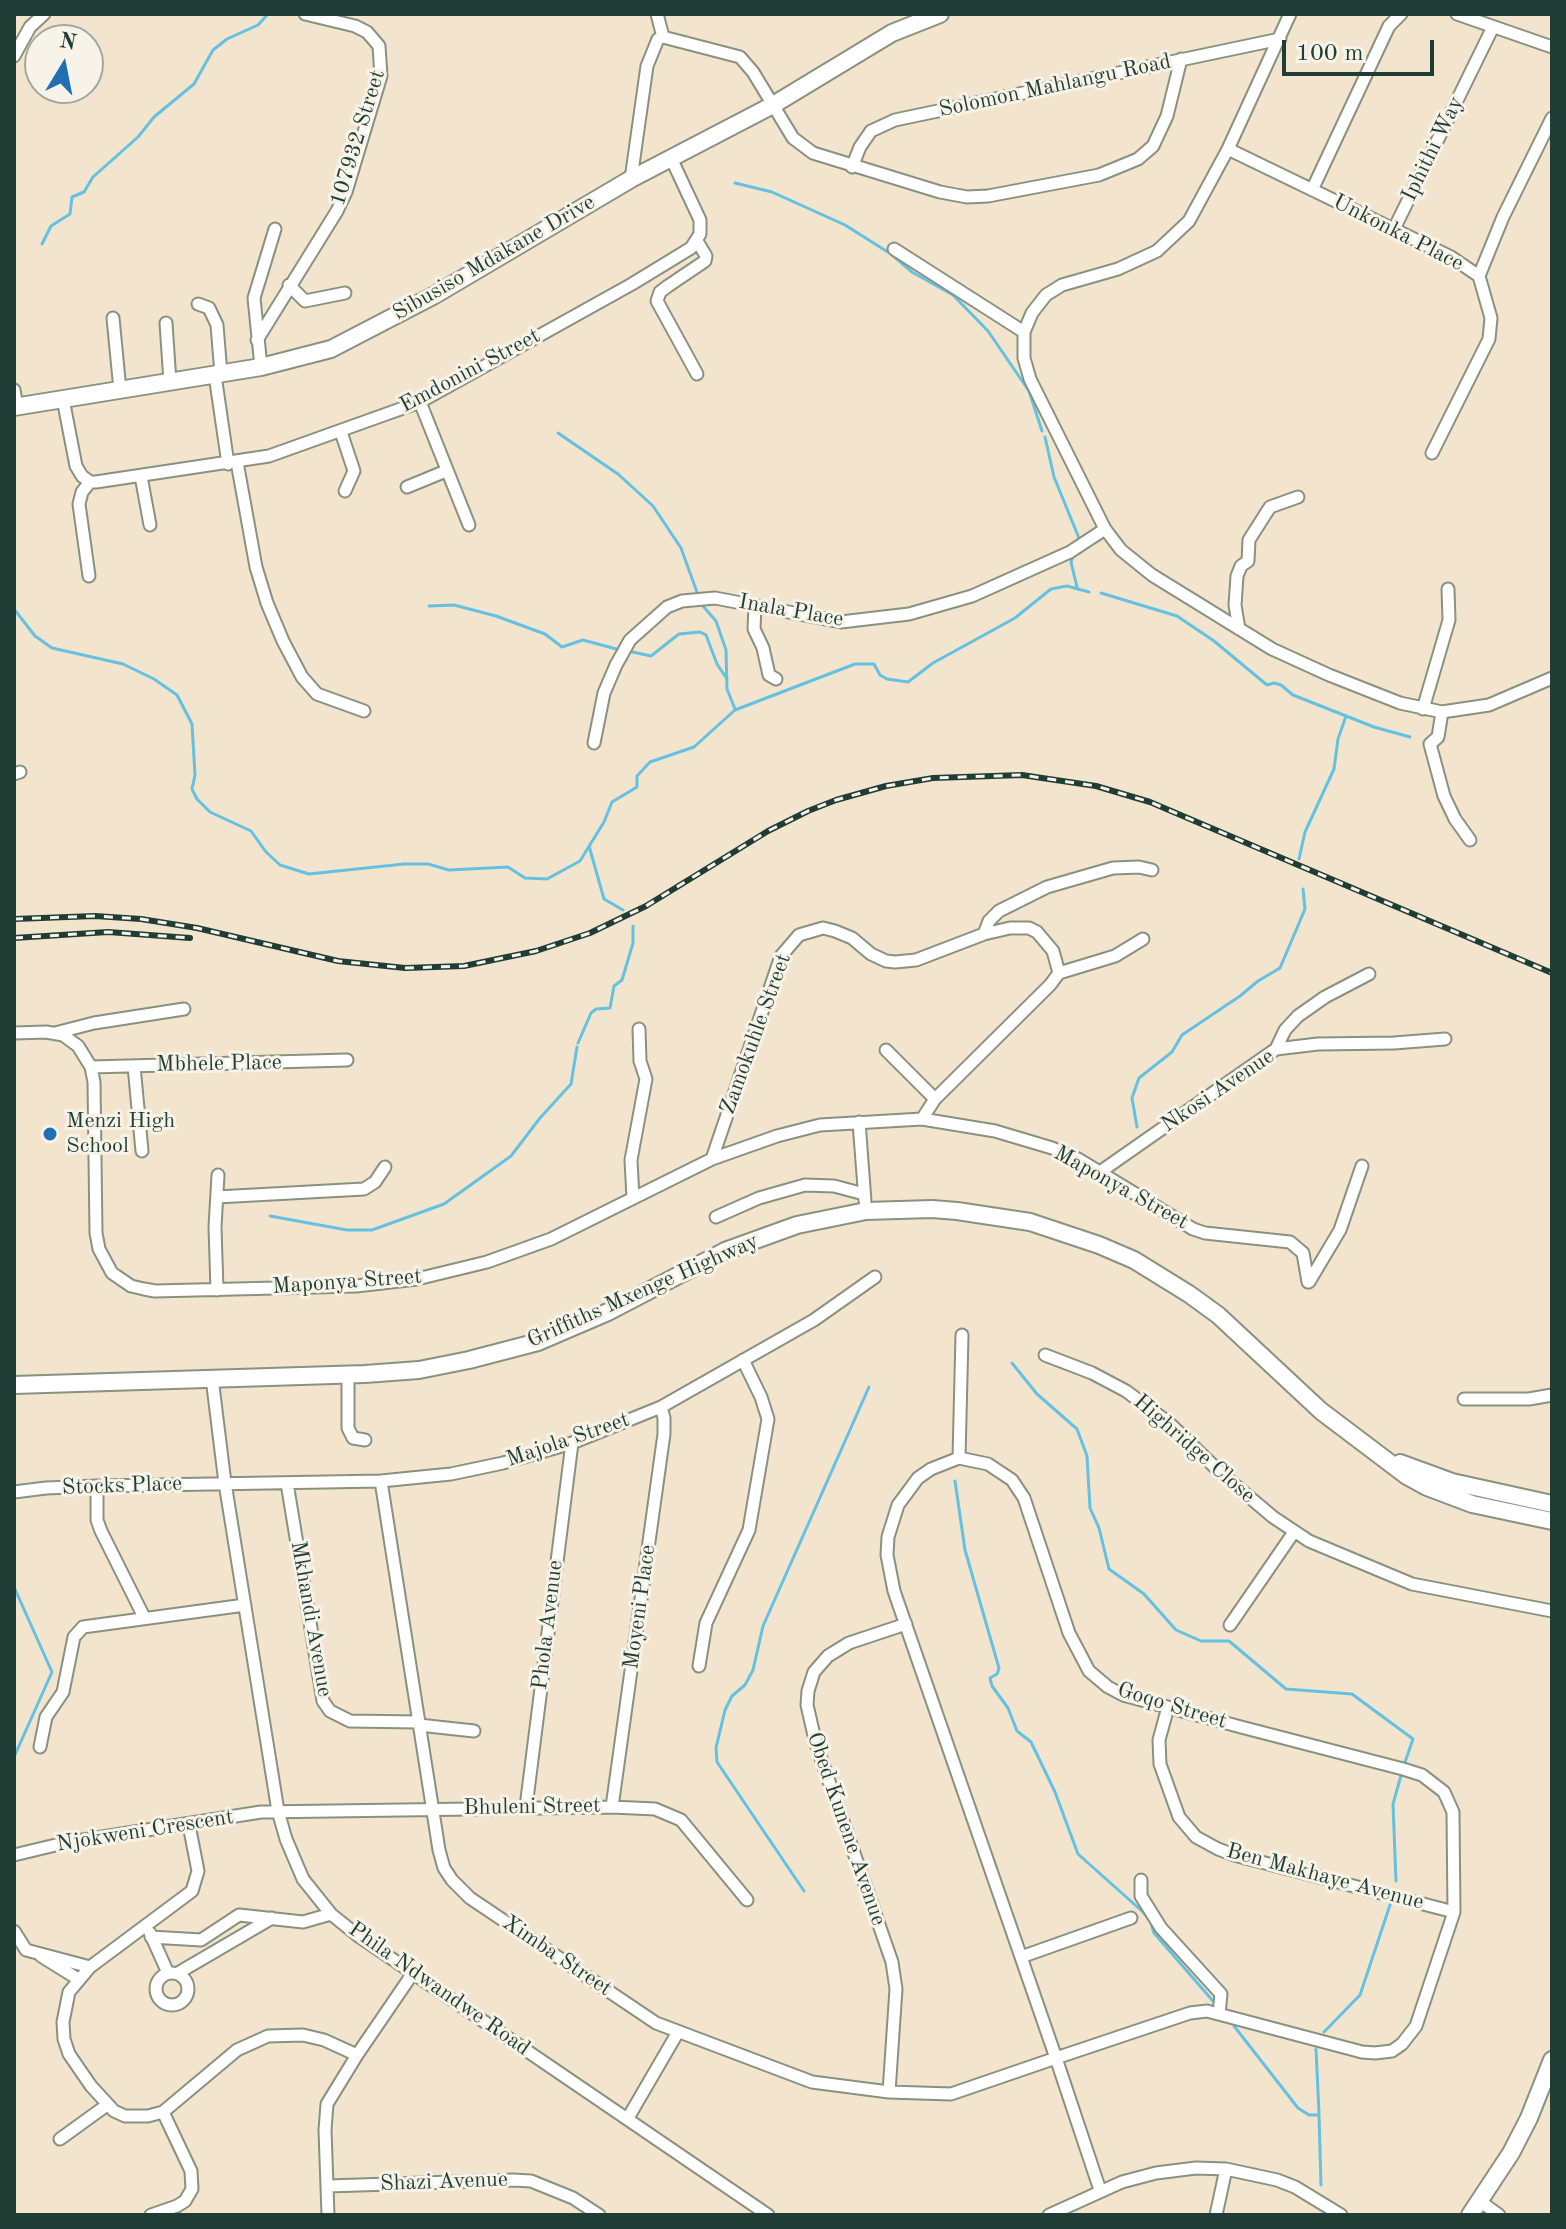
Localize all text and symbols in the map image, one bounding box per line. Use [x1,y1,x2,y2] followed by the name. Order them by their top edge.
[24,24,104,104] north arrow
[1286,24,1438,74] scale bar
[58,30,78,55] text: N
[1296,42,1364,66] text: 100 m
[937,48,1173,124] street label: Solomon Mahlangu Road
[325,67,391,209] street label: 107932 Street
[1396,92,1470,206] street label: Iphithi Way
[388,189,600,327] street label: Sibusiso Mdakane Drive
[1328,189,1468,277] street label: Unkonka Place
[395,323,545,419] street label: Emdonini Street
[737,589,845,633] street label: Inala Place
[715,950,797,1118] street label: Zamokuhle Street
[1156,1043,1280,1139] street label: Nkosi Avenue
[156,1050,282,1078] street label: Mbhele Place
[66,1108,175,1160] place label: Menzi High School
[41,1125,59,1143] marker: Menzi High School
[1049,1140,1193,1236] street label: Maponya Street
[523,1228,763,1354] street label: Griffiths Mxenge Highway
[271,1264,423,1300] street label: Maponya Street
[1128,1389,1260,1509] street label: Highridge Close
[503,1407,633,1473] street label: Majola Street
[61,1471,183,1501] street label: Stocks Place
[284,1539,338,1699] street label: Mkhandi Avenue
[618,1543,662,1671] street label: Moyeni Place
[527,1559,569,1691] street label: Phola Avenue
[1114,1677,1230,1735] street label: Goqo Street
[801,1729,891,1929] street label: Obed Kunene Avenue
[463,1793,601,1821] street label: Bhuleni Street
[54,1804,236,1858] street label: Njokweni Crescent
[1223,1838,1427,1916] street label: Ben Makhaye Avenue
[497,1910,617,2002] street label: Ximba Street
[343,1916,535,2062] street label: Phila Ndwandwe Road
[380,2167,508,2197] street label: Shazi Avenue

